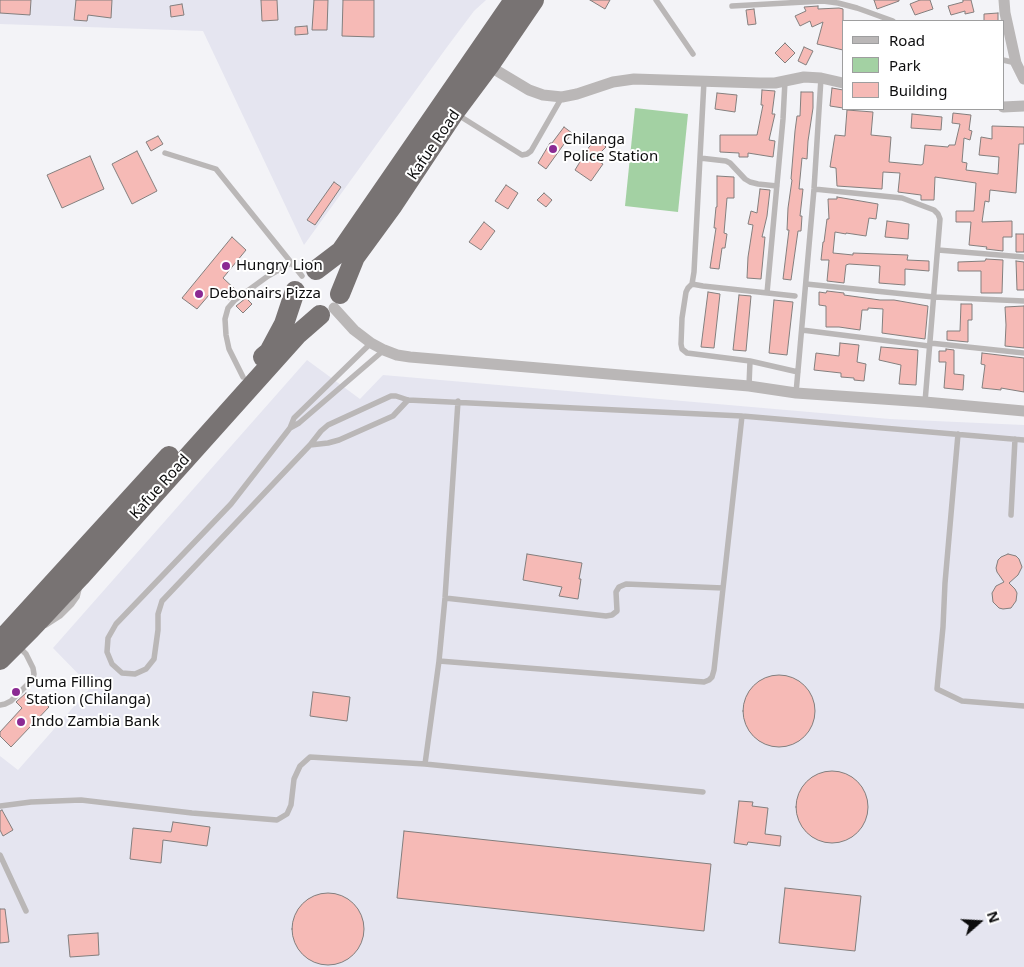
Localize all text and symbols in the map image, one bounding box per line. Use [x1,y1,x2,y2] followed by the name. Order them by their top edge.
[842,20,1004,110] legend
[889,30,925,50] text: Road
[889,55,921,75] text: Park
[889,80,947,100] text: Building
[404,107,464,183] street label: Kafue Road
[563,131,658,166] place label: Chilanga Police Station
[547,143,559,155] marker: Chilanga Police Station
[236,257,323,275] place label: Hungry Lion
[220,260,232,272] marker: Hungry Lion
[209,285,321,303] place label: Debonairs Pizza
[193,288,205,300] marker: Debonairs Pizza
[126,451,194,523] street label: Kafue Road
[26,674,150,709] place label: Puma Filling Station (Chilanga)
[10,686,22,698] marker: Puma Filling Station (Chilanga)
[31,713,159,731] place label: Indo Zambia Bank
[15,716,27,728] marker: Indo Zambia Bank
[954,897,1004,947] north arrow
[983,908,1004,925] text: N

